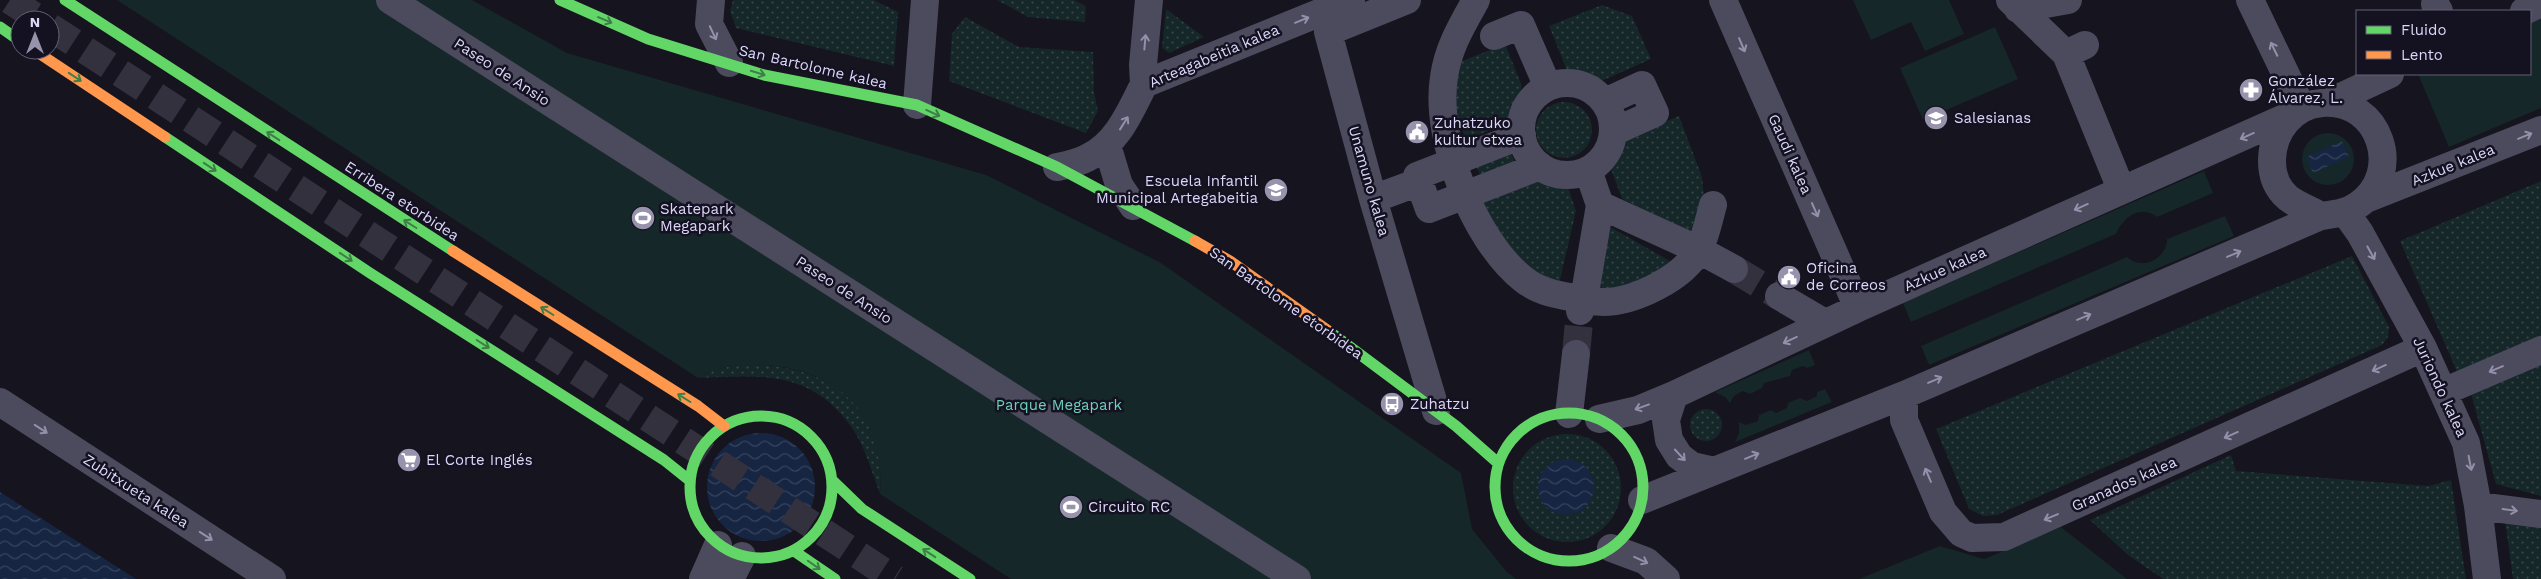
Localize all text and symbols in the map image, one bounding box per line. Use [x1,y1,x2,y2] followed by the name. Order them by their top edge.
[10,10,60,60] north arrow
[2356,10,2531,75] legend
[30,14,40,30] text: N
[597,15,612,25] one-way arrow
[1294,15,1309,24] one-way arrow
[1146,20,1282,92] street label: Arteagabeitia kalea
[2401,21,2446,39] text: Fluido
[709,25,718,40] one-way arrow
[451,34,553,110] street label: Paseo de Ansio
[1140,34,1150,50] one-way arrow
[1737,37,1747,52] one-way arrow
[737,41,889,93] street label: San Bartolome kalea
[2268,41,2278,56] one-way arrow
[2401,46,2443,64] text: Lento
[750,68,766,78] one-way arrow
[68,72,82,82] one-way arrow
[2268,72,2343,107] place label: González Álvarez, L.
[2238,77,2264,103] pharmacy icon: González Álvarez, L.
[1923,105,1949,131] school or university icon: Salesianas
[925,108,940,118] one-way arrow
[1954,109,2031,127] place label: Salesianas
[1764,111,1816,197] street label: Gaudi kalea
[1434,114,1523,149] place label: Zuhatzuko kultur etxea
[1119,116,1129,130] one-way arrow
[1404,119,1430,145] public building icon: Zuhatzuko kultur etxea
[1345,124,1393,239] street label: Unamuno kalea
[267,130,281,140] one-way arrow
[2240,131,2255,141] one-way arrow
[2517,131,2532,140] one-way arrow
[2409,140,2498,190] street label: Azkue kalea
[341,157,463,245] street label: Erribera etorbidea
[203,162,217,172] one-way arrow
[1096,172,1259,207] place label: Escuela Infantil Municipal Artegabeitia
[1263,177,1289,203] school or university icon: Escuela Infantil Municipal Artegabeitia
[660,200,734,235] place label: Skatepark Megapark
[1810,202,1820,217] one-way arrow
[2074,203,2089,213] one-way arrow
[630,205,656,231] sports icon: Skatepark Megapark
[403,218,417,228] one-way arrow
[1206,243,1367,363] street label: San Bartolome etorbidea
[1901,243,1989,295] street label: Azkue kalea
[2367,245,2376,260] one-way arrow
[2226,248,2241,258] one-way arrow
[338,252,352,262] one-way arrow
[793,252,895,328] street label: Paseo de Ansio
[1806,259,1886,294] place label: Oficina de Correos
[1776,264,1802,290] public building icon: Oficina de Correos
[540,305,554,316] one-way arrow
[2076,311,2091,321] one-way arrow
[2409,334,2471,440] street label: Juriondo kalea
[1783,336,1798,345] one-way arrow
[475,340,489,350] one-way arrow
[2372,363,2387,373] one-way arrow
[2489,365,2504,375] one-way arrow
[1927,375,1942,385] one-way arrow
[1379,391,1405,417] bus stop icon: Zuhatzu
[678,392,692,402] one-way arrow
[1410,395,1469,413] place label: Zuhatzu
[996,396,1123,414] park label: Parque Megapark
[1635,403,1651,412] one-way arrow
[34,424,48,434] one-way arrow
[2224,431,2239,440] one-way arrow
[396,447,422,473] supermarket icon: El Corte Inglés
[1675,449,1686,462] one-way arrow
[80,450,192,532] street label: Zubitxueta kalea
[1744,450,1759,460] one-way arrow
[426,451,533,469] place label: El Corte Inglés
[2069,453,2180,515] street label: Granados kalea
[2465,454,2475,470] one-way arrow
[1922,468,1931,483] one-way arrow
[1058,494,1084,520] sports icon: Circuito RC
[1088,498,1170,516] place label: Circuito RC
[2501,506,2517,516] one-way arrow
[2044,512,2059,522] one-way arrow
[199,532,213,542] one-way arrow
[922,547,936,557] one-way arrow
[1633,555,1648,565] one-way arrow
[807,560,821,570] one-way arrow

